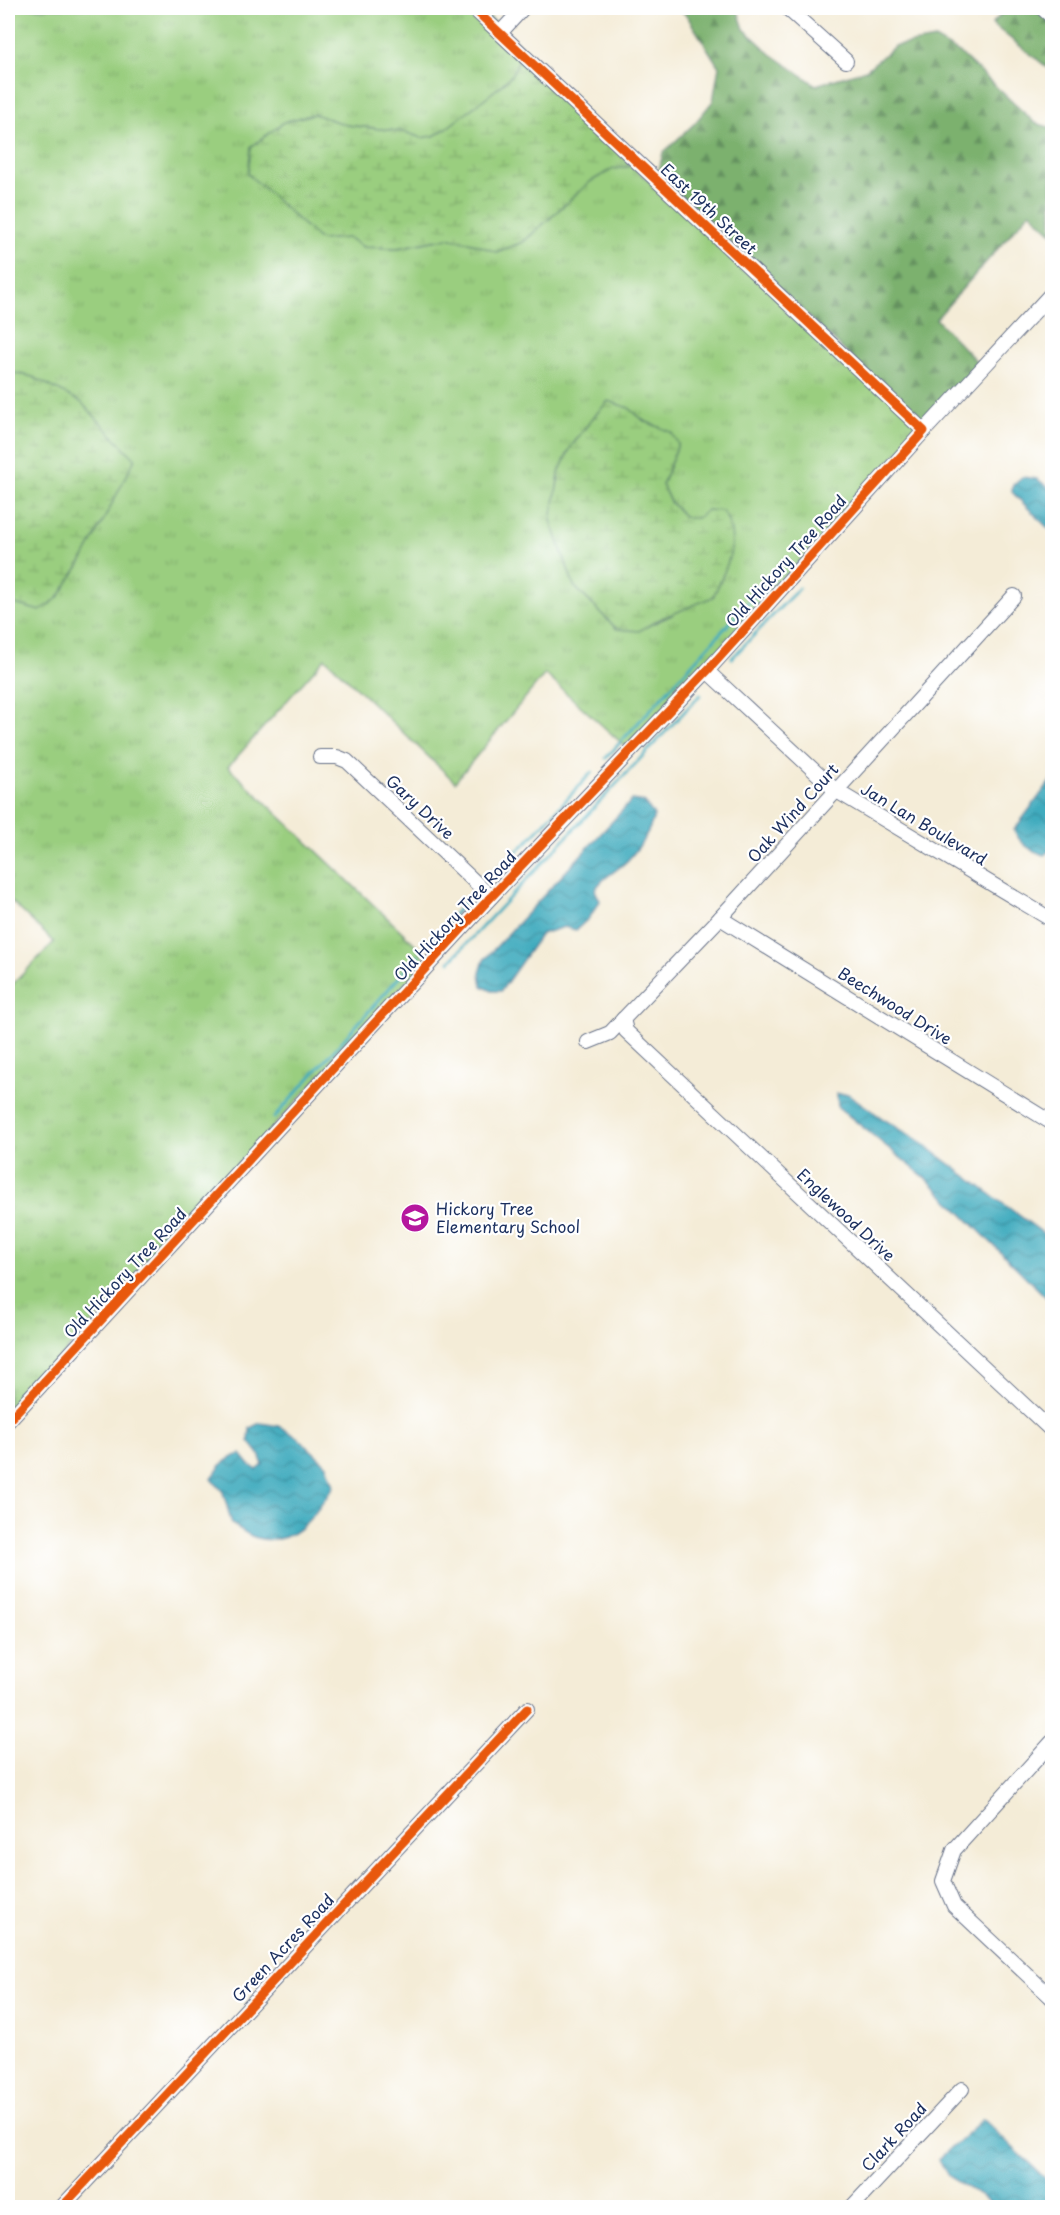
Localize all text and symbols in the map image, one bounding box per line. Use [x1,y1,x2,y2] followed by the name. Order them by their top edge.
[656,157,764,260] street label: East 19th Street
[719,489,851,632] street label: Old Hickory Tree Road
[741,757,844,867] street label: Oak Wind Court
[381,768,460,844] street label: Gary Drive
[857,776,992,871] street label: Jan Lan Boulevard
[387,845,521,986] street label: Old Hickory Tree Road
[834,960,957,1050] street label: Beechwood Drive
[792,1162,901,1266] street label: Englewood Drive
[436,1196,580,1238] place label: Hickory Tree Elementary School
[57,1202,191,1343] street label: Old Hickory Tree Road
[399,1202,431,1234] school or university icon: Hickory Tree Elementary School
[226,1888,339,2007] street label: Green Acres Road
[855,2096,932,2176] street label: Clark Road

